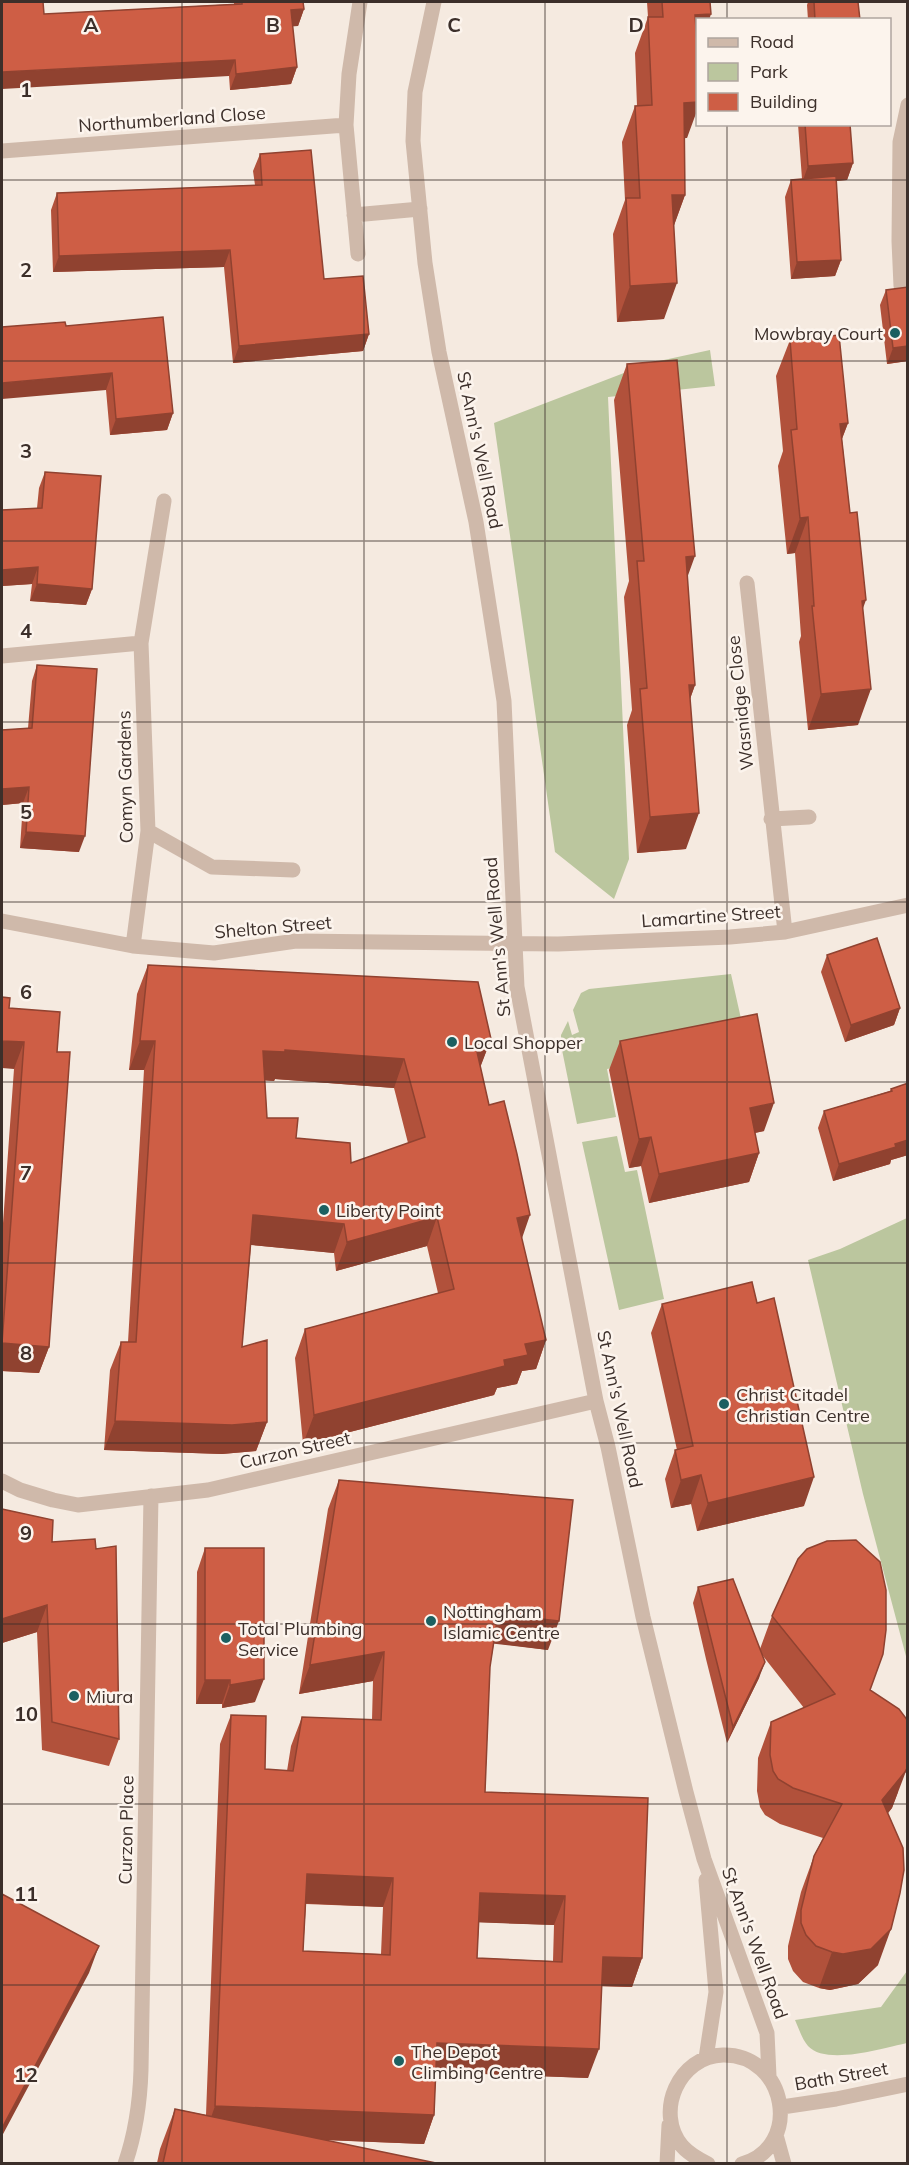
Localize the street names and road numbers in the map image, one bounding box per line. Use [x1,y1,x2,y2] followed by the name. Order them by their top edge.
[78,101,266,137] street label: Northumberland Close
[452,369,508,531] street label: St Ann's Well Road
[721,635,759,771] street label: Wasnidge Close
[112,710,138,844] street label: Comyn Gardens
[479,856,515,1018] street label: St Ann's Well Road
[641,900,781,932] street label: Lamartine Street
[214,910,332,944] street label: Shelton Street
[592,1328,648,1490] street label: St Ann's Well Road
[237,1426,353,1474] street label: Curzon Street
[114,1775,138,1885] street label: Curzon Place
[717,1864,793,2022] street label: St Ann's Well Road
[793,2056,889,2096] street label: Bath Street

